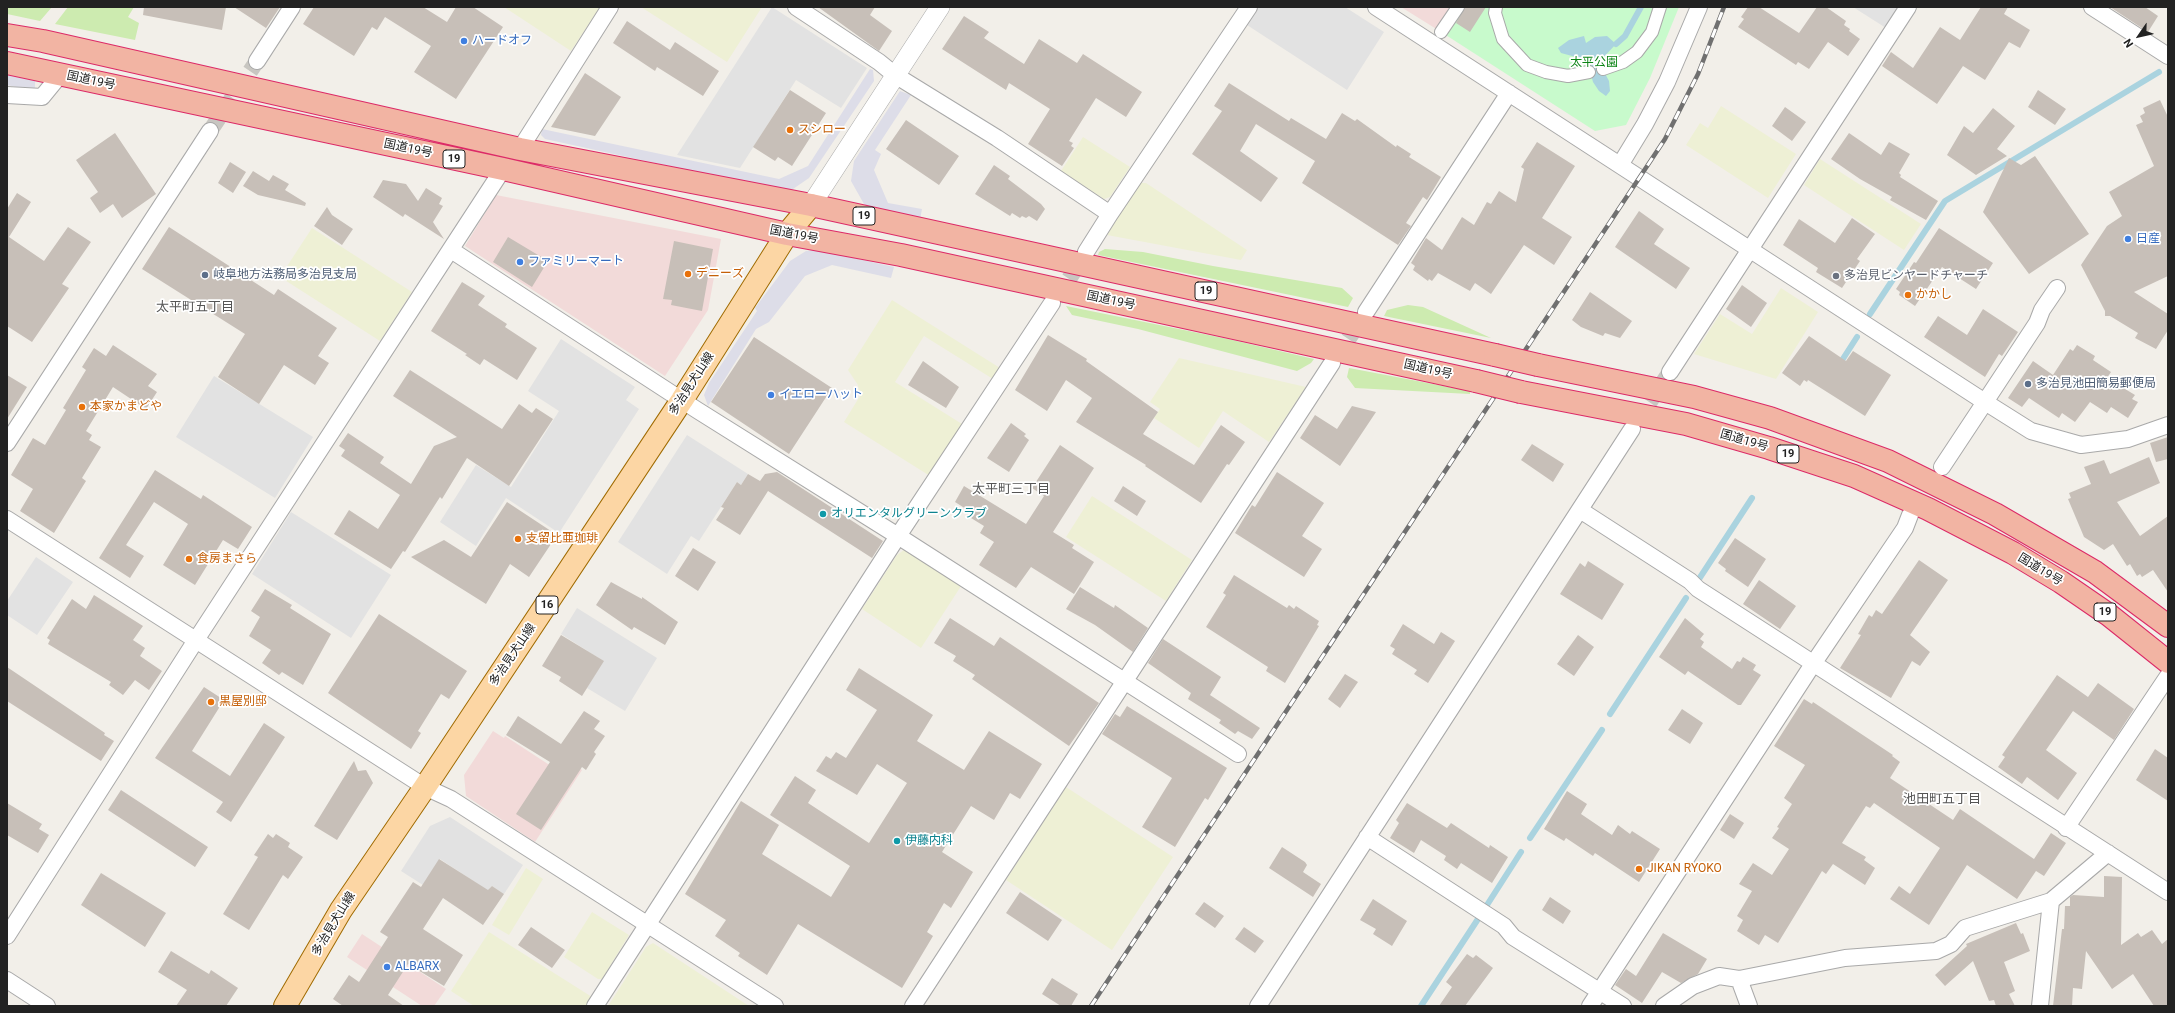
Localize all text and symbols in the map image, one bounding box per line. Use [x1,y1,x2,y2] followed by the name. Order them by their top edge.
[2119,16,2159,56] north arrow
[472,34,532,48] place label: ハードオフ
[459,36,469,46] marker: ハードオフ
[2121,36,2136,50] text: N
[1570,56,1618,70] park label: 太平公園
[65,69,117,93] street label: 国道19号
[798,123,846,137] place label: スシロー
[785,125,795,135] marker: スシロー
[382,137,434,161] street label: 国道19号
[443,150,465,168] road number: 19
[853,207,875,225] road number: 19
[768,223,820,247] street label: 国道19号
[2136,232,2160,246] place label: 日産
[2123,234,2133,244] marker: 日産
[528,255,624,269] place label: ファミリーマート
[515,257,525,267] marker: ファミリーマート
[696,267,744,281] place label: デニーズ
[213,268,357,282] place label: 岐阜地方法務局多治見支局
[683,269,693,279] marker: デニーズ
[1844,269,1988,283] place label: 多治見ビンヤードチャーチ
[200,270,210,280] marker: 岐阜地方法務局多治見支局
[1831,271,1841,281] marker: 多治見ビンヤードチャーチ
[1195,282,1217,300] road number: 19
[1916,288,1952,302] place label: かかし
[1085,289,1137,313] street label: 国道19号
[1903,290,1913,300] marker: かかし
[156,300,234,316] district label: 太平町五丁目
[666,350,718,418] street label: 多治見犬山線
[1402,357,1454,383] street label: 国道19号
[2036,377,2156,391] place label: 多治見池田簡易郵便局
[2023,379,2033,389] marker: 多治見池田簡易郵便局
[779,388,863,402] place label: イエローハット
[766,390,776,400] marker: イエローハット
[90,400,162,414] place label: 本家かまどや
[77,402,87,412] marker: 本家かまどや
[1718,427,1770,455] street label: 国道19号
[1777,445,1799,463] road number: 19
[972,482,1050,498] district label: 太平町三丁目
[831,507,987,521] place label: オリエンタルグリーンクラブ
[818,509,828,519] marker: オリエンタルグリーンクラブ
[526,532,598,546] place label: 支留比亜珈琲
[513,534,523,544] marker: 支留比亜珈琲
[2015,551,2065,589] street label: 国道19号
[197,552,257,566] place label: 食房まさら
[184,554,194,564] marker: 食房まさら
[536,596,558,614] road number: 16
[2094,603,2116,621] road number: 19
[487,621,539,689] street label: 多治見犬山線
[219,695,267,709] place label: 黒屋別邸
[206,697,216,707] marker: 黒屋別邸
[1903,792,1981,808] district label: 池田町五丁目
[905,834,953,848] place label: 伊藤内科
[892,836,902,846] marker: 伊藤内科
[1647,862,1722,876] place label: JIKAN RYOKO
[1634,864,1644,874] marker: JIKAN RYOKO
[309,889,359,959] street label: 多治見犬山線
[395,960,440,974] place label: ALBARX
[382,962,392,972] marker: ALBARX

